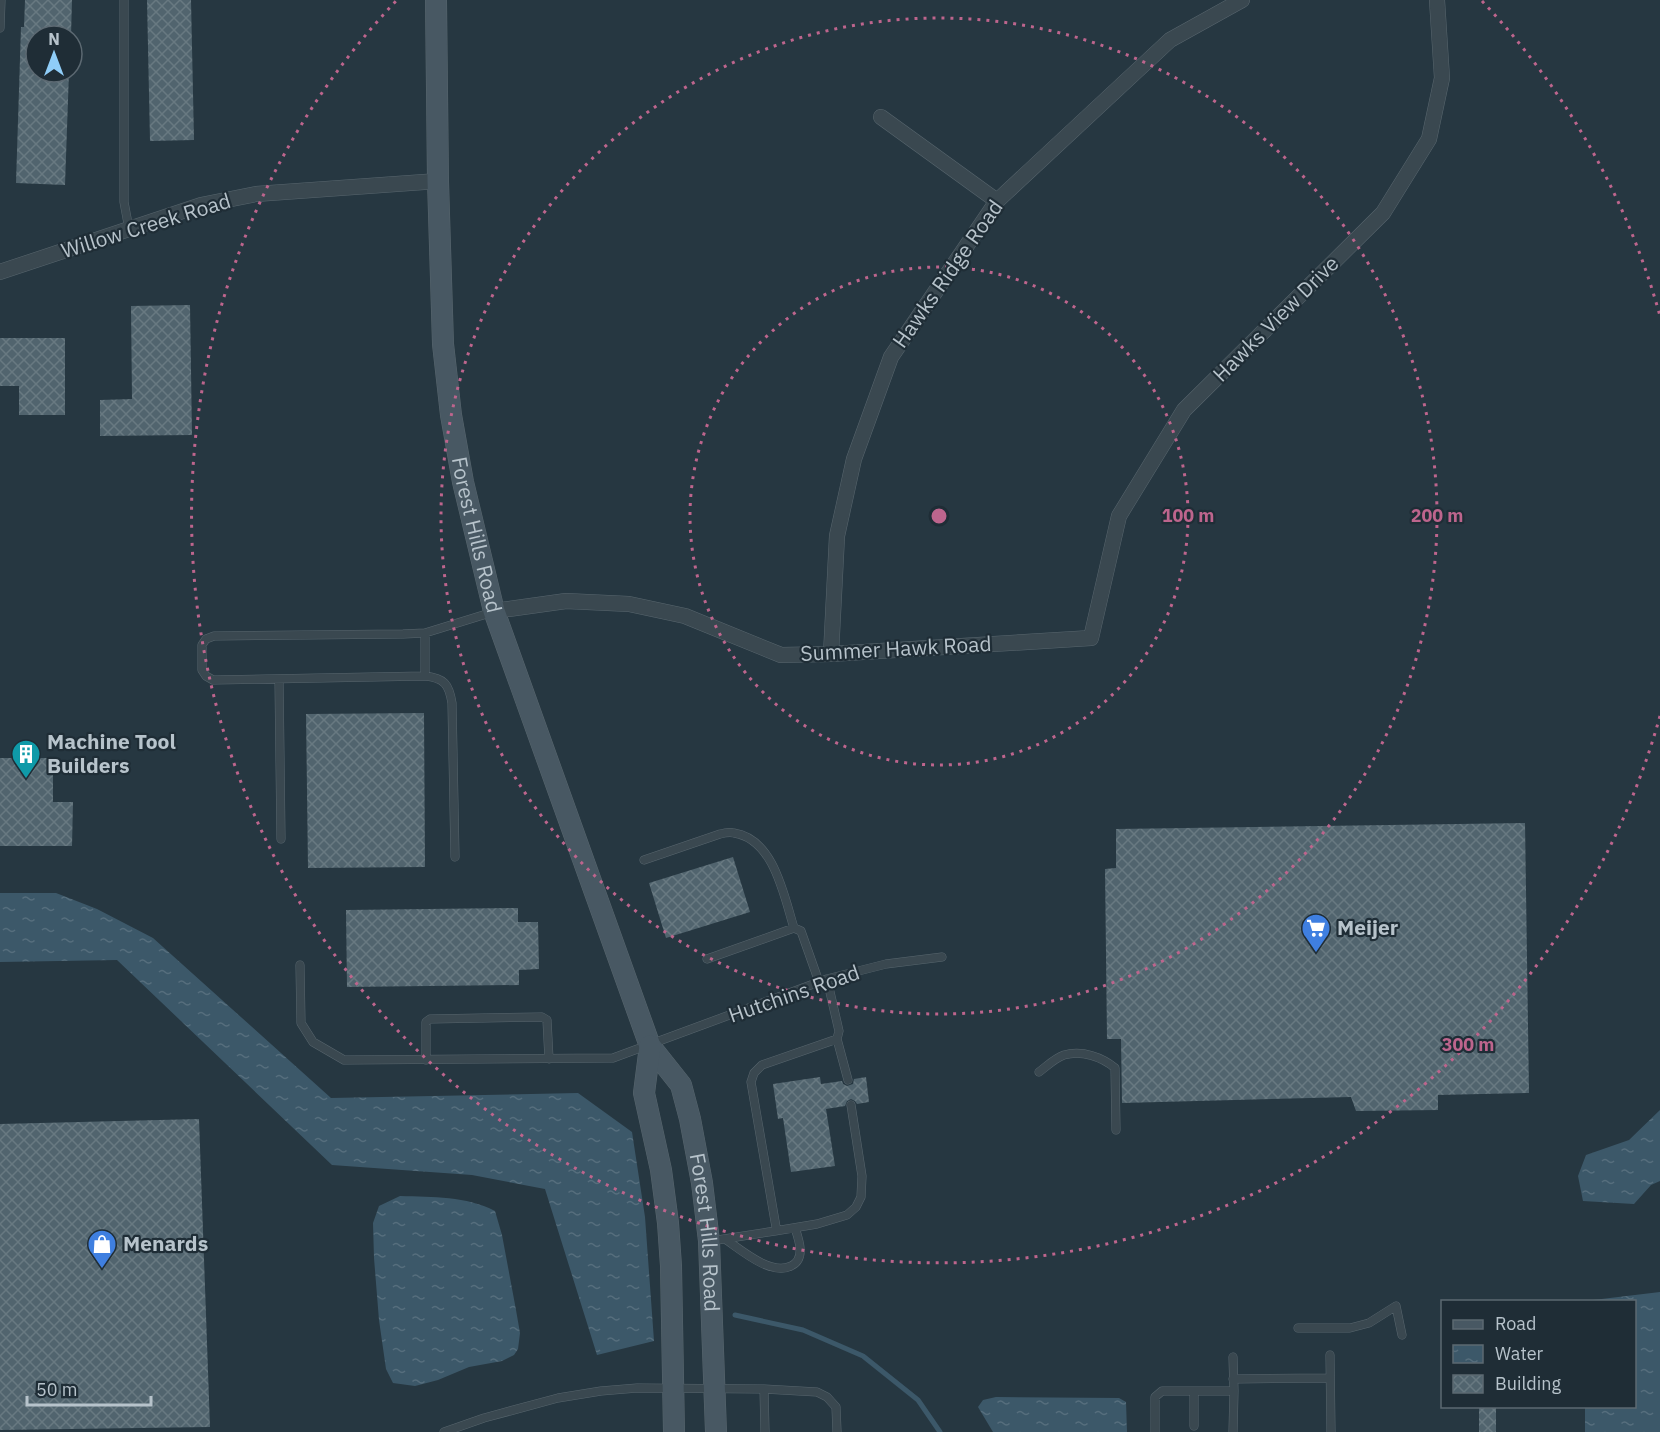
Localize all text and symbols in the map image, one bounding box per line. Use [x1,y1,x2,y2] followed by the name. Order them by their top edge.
[24,24,84,84] north arrow
[48,29,60,49] text: N
[57,186,234,264] street label: Willow Creek Road
[886,194,1009,353] street label: Hawks Ridge Road
[1206,249,1344,387] street label: Hawks View Drive
[446,454,509,615] street label: Forest Hills Road
[1162,504,1214,527] text: 100 m
[1411,504,1463,527] text: 200 m
[929,506,949,526] centre of rings
[800,629,992,667] street label: Summer Hawk Road
[47,727,176,779] place label: Machine Tool Builders
[10,738,42,780] building icon: Machine Tool Builders
[1300,912,1332,954] supermarket icon: Meijer
[1337,913,1399,941] place label: Meijer
[724,957,863,1029] street label: Hutchins Road
[1442,1033,1494,1056] text: 300 m
[684,1150,727,1312] street label: Forest Hills Road
[86,1228,118,1270] shop icon: Menards
[123,1229,208,1257] place label: Menards
[1441,1300,1636,1408] legend
[1495,1312,1536,1335] text: Road
[1495,1342,1544,1365] text: Water
[27,1369,152,1407] scale bar
[1495,1372,1562,1395] text: Building
[36,1378,78,1401] text: 50 m

